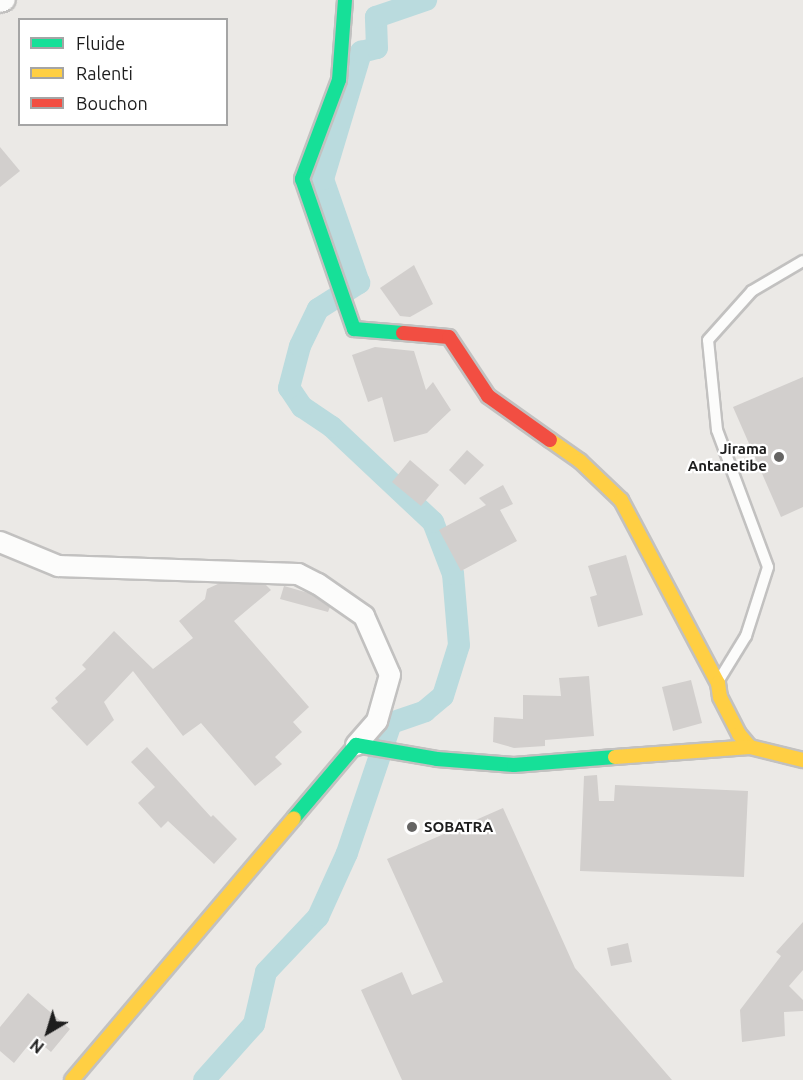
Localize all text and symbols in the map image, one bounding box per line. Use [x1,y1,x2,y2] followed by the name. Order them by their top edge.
[18,18,228,126] legend
[76,33,125,53] text: Fluide
[76,63,133,83] text: Ralenti
[76,93,148,113] text: Bouchon
[688,439,767,474] place label: Jirama Antanetibe
[772,450,786,464] marker: Jirama Antanetibe
[424,818,493,836] place label: SOBATRA
[405,820,419,834] marker: SOBATRA
[18,1002,78,1062] north arrow
[27,1035,47,1057] text: N

